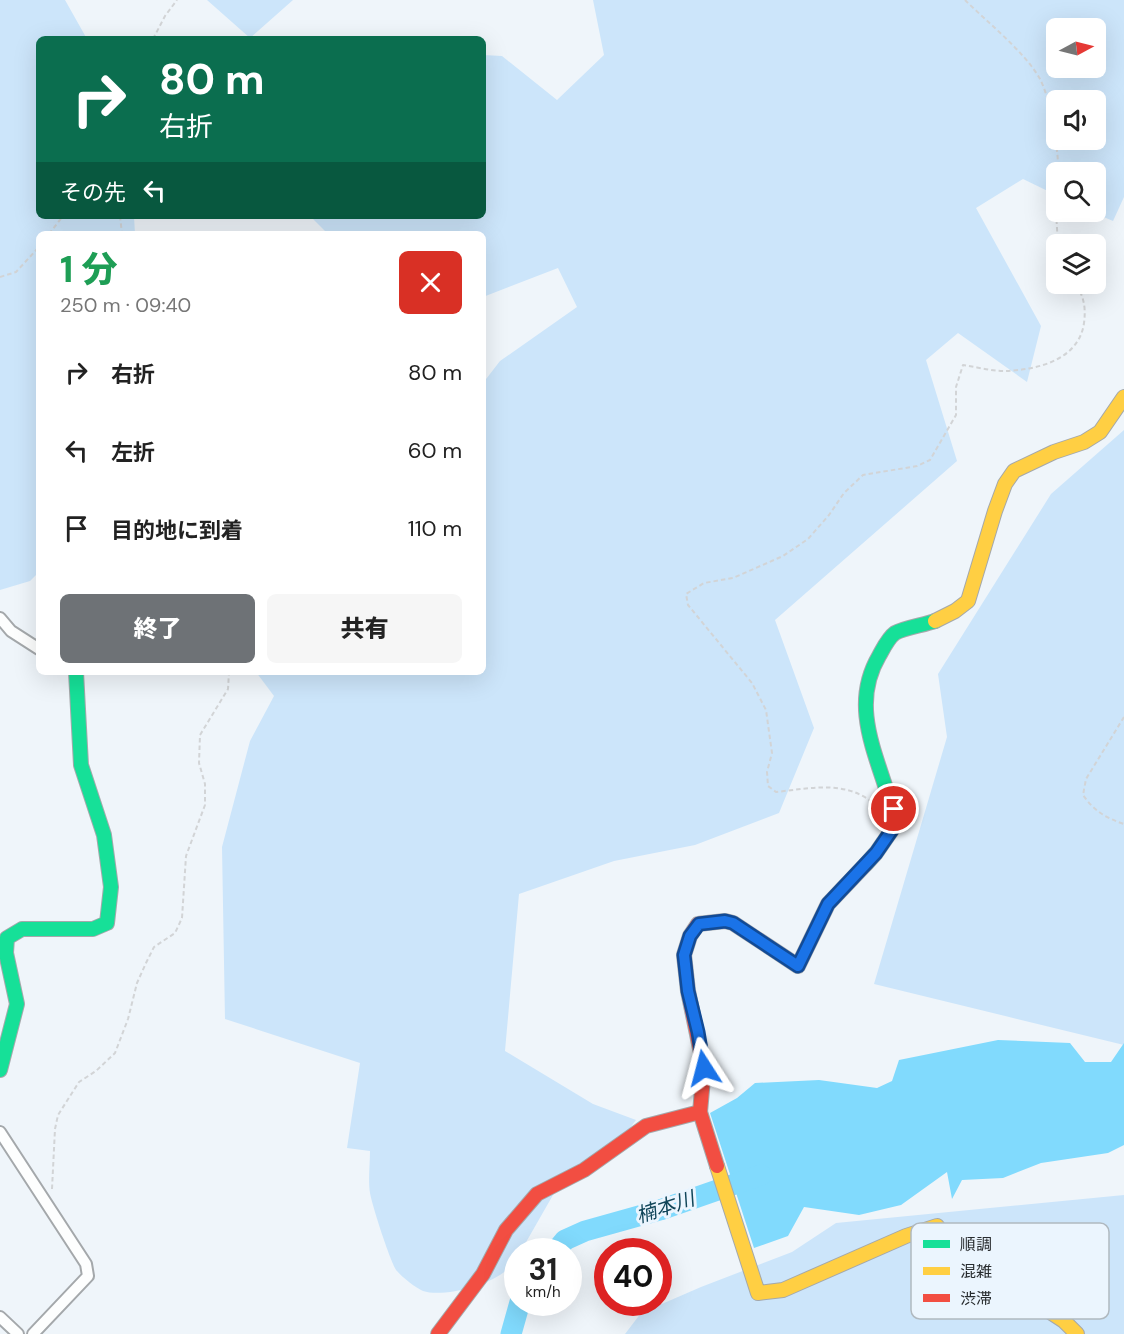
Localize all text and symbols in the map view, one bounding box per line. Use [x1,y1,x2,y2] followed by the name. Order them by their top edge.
[1046,18,1106,78] north arrow
[1046,18,1106,294] map controls
[159,52,265,107] text: 80 m
[60,60,138,138] icon: right
[1046,90,1106,150] button: sound
[159,109,213,144] text: 右折
[1046,162,1106,222] button: search
[138,174,171,207] icon: left
[60,178,126,207] text: その先
[1046,234,1106,294] button: layers
[60,246,118,293] text: 1 分
[399,251,462,314] button: close
[60,292,191,318] text: 250 m · 09:40
[60,356,93,389] icon: right
[408,358,462,387] text: 80 m
[111,360,155,389] text: 右折
[60,434,93,467] icon: left
[408,436,462,465] text: 60 m
[111,438,155,467] text: 左折
[60,512,93,545] icon: arrive
[408,514,462,543] text: 110 m
[111,516,243,545] text: 目的地に到着
[60,594,255,663] button: 終了
[267,594,462,663] button: 共有
[868,783,919,834] pin
[877,792,910,825] icon: arrive
[672,1036,736,1100] position arrow
[632,1185,699,1229] water label: 楠本川
[911,1223,1109,1319] legend
[960,1234,992,1255] text: 順調
[594,1238,672,1316] speed limit sign: 40
[529,1250,557,1289] text: 31
[960,1261,992,1282] text: 混雑
[525,1282,561,1302] text: km/h
[960,1288,992,1309] text: 渋滞

